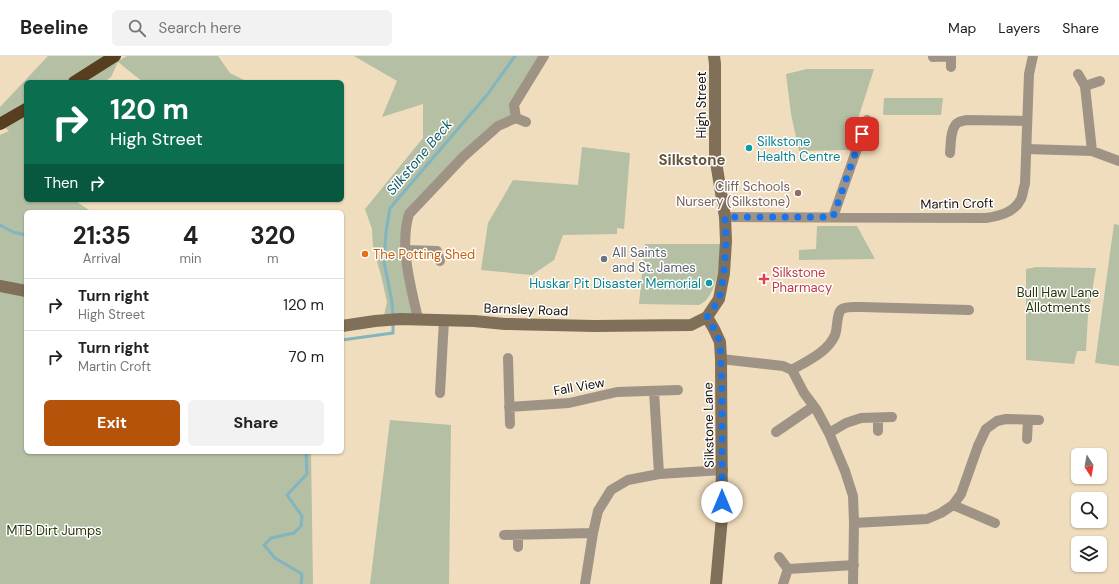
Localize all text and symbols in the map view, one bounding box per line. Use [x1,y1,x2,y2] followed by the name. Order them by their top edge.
[112,10,392,46] search box
[20,15,88,40] text: Beeline
[126,17,148,39] icon: search
[158,18,241,38] text: Search here
[948,19,976,37] text: Map
[998,19,1040,37] text: Layers
[1062,19,1099,37] text: Share
[693,71,710,139] street label: High Street
[110,91,189,128] text: 120 m
[44,96,96,148] icon: right
[382,115,457,199] water label: Silkstone Beck
[845,117,879,151] pin
[851,123,873,145] icon: arrive
[110,127,203,151] text: High Street
[757,133,840,165] place label: Silkstone Health Centre
[744,143,754,153] marker: Silkstone Health Centre
[659,150,725,170] district label: Silkstone
[86,172,108,194] icon: right
[44,173,78,193] text: Then
[676,178,790,210] place label: Cliff Schools Nursery (Silkstone)
[793,188,803,198] marker: Cliff Schools Nursery (Silkstone)
[920,194,994,213] street label: Martin Croft
[73,220,131,251] text: 21:35
[183,220,198,251] text: 4
[250,220,295,251] text: 320
[612,244,696,276] place label: All Saints and St. James
[373,246,475,263] place label: The Potting Shed
[360,249,370,259] marker: The Potting Shed
[83,250,121,267] text: Arrival
[179,250,202,267] text: min
[267,250,279,267] text: m
[599,254,609,264] marker: All Saints and St. James
[772,264,832,296] place label: Silkstone Pharmacy
[759,274,769,284] marker: Silkstone Pharmacy
[529,275,701,292] place label: Huskar Pit Disaster Memorial
[704,278,714,288] marker: Huskar Pit Disaster Memorial
[1017,284,1099,316] park label: Bull Haw Lane Allotments
[78,286,149,306] text: Turn right
[44,294,66,316] icon: right
[283,295,324,315] text: 120 m
[483,300,569,319] street label: Barnsley Road
[78,306,145,323] text: High Street
[78,338,149,358] text: Turn right
[44,346,66,368] icon: right
[289,347,324,367] text: 70 m
[78,358,151,375] text: Martin Croft
[552,374,606,399] street label: Fall View
[699,382,718,468] street label: Silkstone Lane
[44,400,180,446] button: Exit
[188,400,324,446] button: Share
[1071,448,1107,484] north arrow
[1071,448,1107,572] map controls
[701,481,743,523] position arrow
[1071,492,1107,528] button: search
[6,522,102,539] park label: MTB Dirt Jumps
[1071,536,1107,572] button: layers

